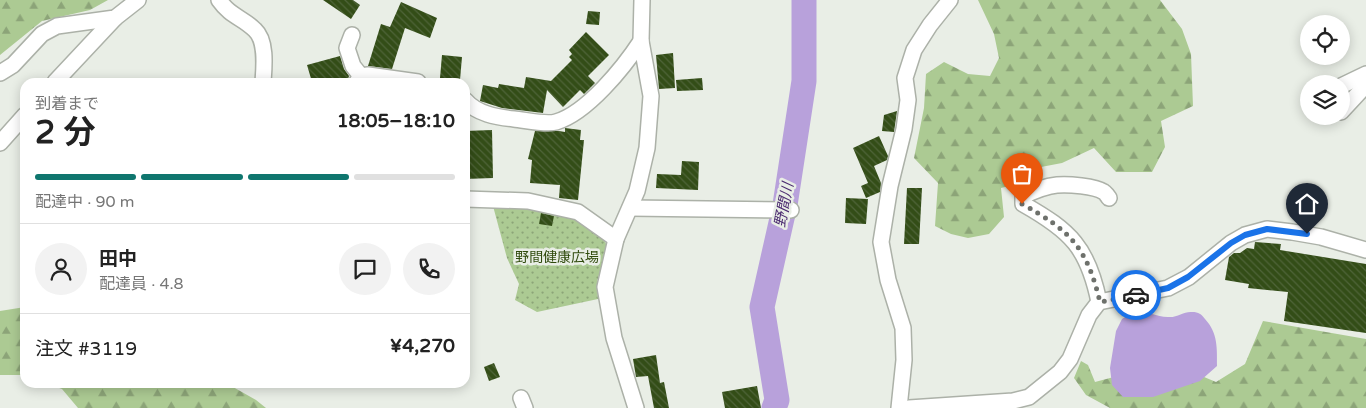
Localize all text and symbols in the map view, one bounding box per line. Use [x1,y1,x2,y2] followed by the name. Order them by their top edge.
[1300,15,1350,125] map controls
[1300,15,1350,65] button: locate
[1300,75,1350,125] button: layers
[35,94,99,114] text: 到着まで
[337,110,455,132] text: 18:05–18:10
[35,114,95,152] text: 2 分
[1001,153,1043,204] pin
[1008,160,1036,188] icon: bag
[771,179,798,229] water label: 野間川
[1286,183,1328,234] pin
[1293,190,1321,218] icon: home
[35,192,134,212] text: 配達中 · 90 m
[35,243,87,295] button: person
[339,243,391,295] button: chat
[403,243,455,295] button: phone
[99,248,137,270] text: 田中
[515,249,599,266] park label: 野間健康広場
[1111,270,1161,320] courier
[99,274,184,294] text: 配達員 · 4.8
[1122,281,1150,309] icon: car
[390,335,455,357] text: ¥4,270
[35,338,137,360] text: 注文 #3119

